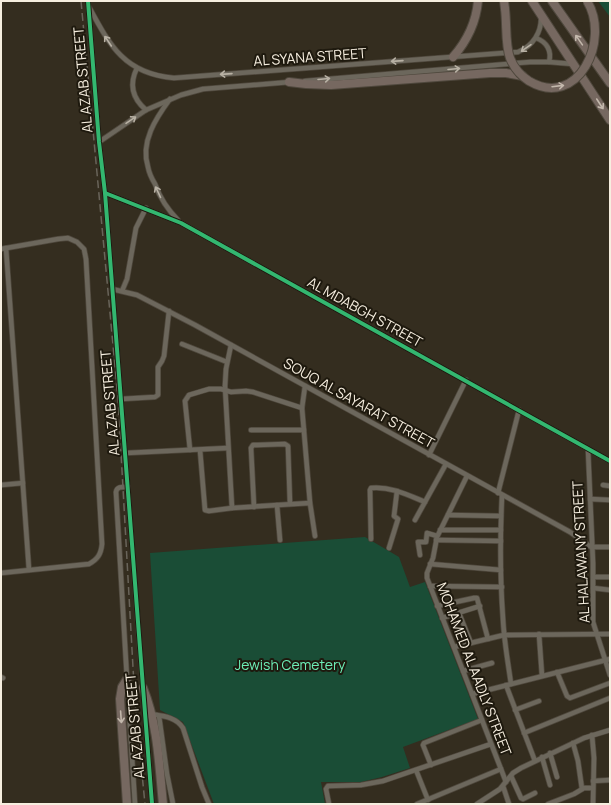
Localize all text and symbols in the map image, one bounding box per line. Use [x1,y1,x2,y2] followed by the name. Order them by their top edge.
[68,26,97,134] street label: AL AZAB STREET
[575,34,584,45] one-way arrow
[104,36,112,47] one-way arrow
[253,43,368,70] street label: AL SYANA STREET
[520,44,531,52] one-way arrow
[391,58,404,65] one-way arrow
[447,65,460,72] one-way arrow
[220,70,233,77] one-way arrow
[317,75,330,83] one-way arrow
[551,82,564,90] one-way arrow
[596,98,604,109] one-way arrow
[126,116,137,124] one-way arrow
[154,186,161,198] one-way arrow
[304,272,427,351] street label: AL MDABGH STREET
[95,349,124,457] street label: AL AZAB STREET
[280,353,439,452] street label: SOUQ AL SAYARAT STREET
[567,480,594,624] street label: AL HALAWANY STREET
[433,580,517,759] street label: MOHAMED AL AADLY STREET
[235,655,346,674] park label: Jewish Cemetery
[120,672,149,780] street label: AL AZAB STREET
[117,710,124,723] one-way arrow

